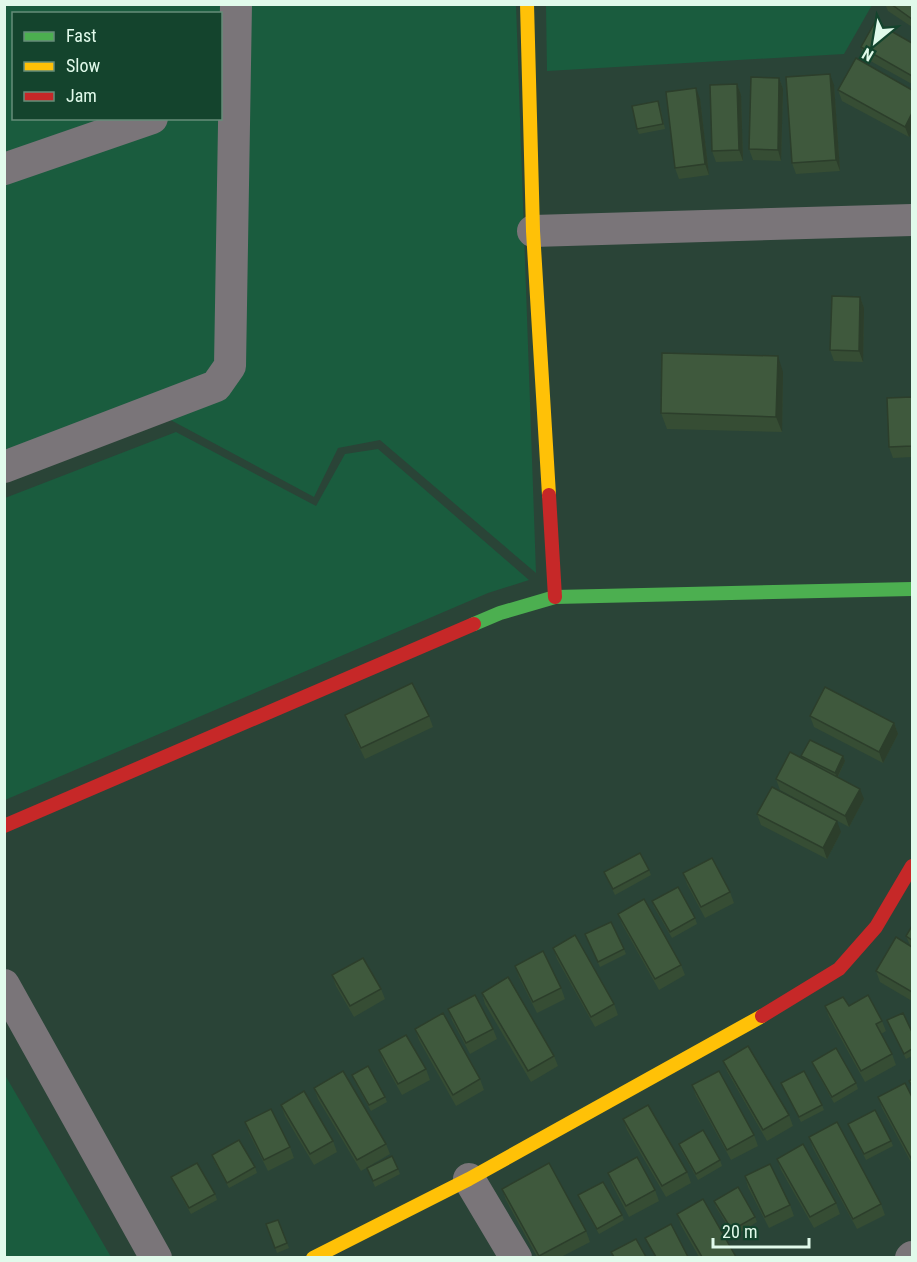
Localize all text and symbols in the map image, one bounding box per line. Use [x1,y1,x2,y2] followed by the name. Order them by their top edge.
[12,12,222,120] legend
[845,12,905,72] north arrow
[66,25,97,46] text: Fast
[859,44,877,65] text: N
[66,55,101,76] text: Slow
[66,85,97,106] text: Jam
[713,1211,809,1249] scale bar
[722,1221,757,1242] text: 20 m

